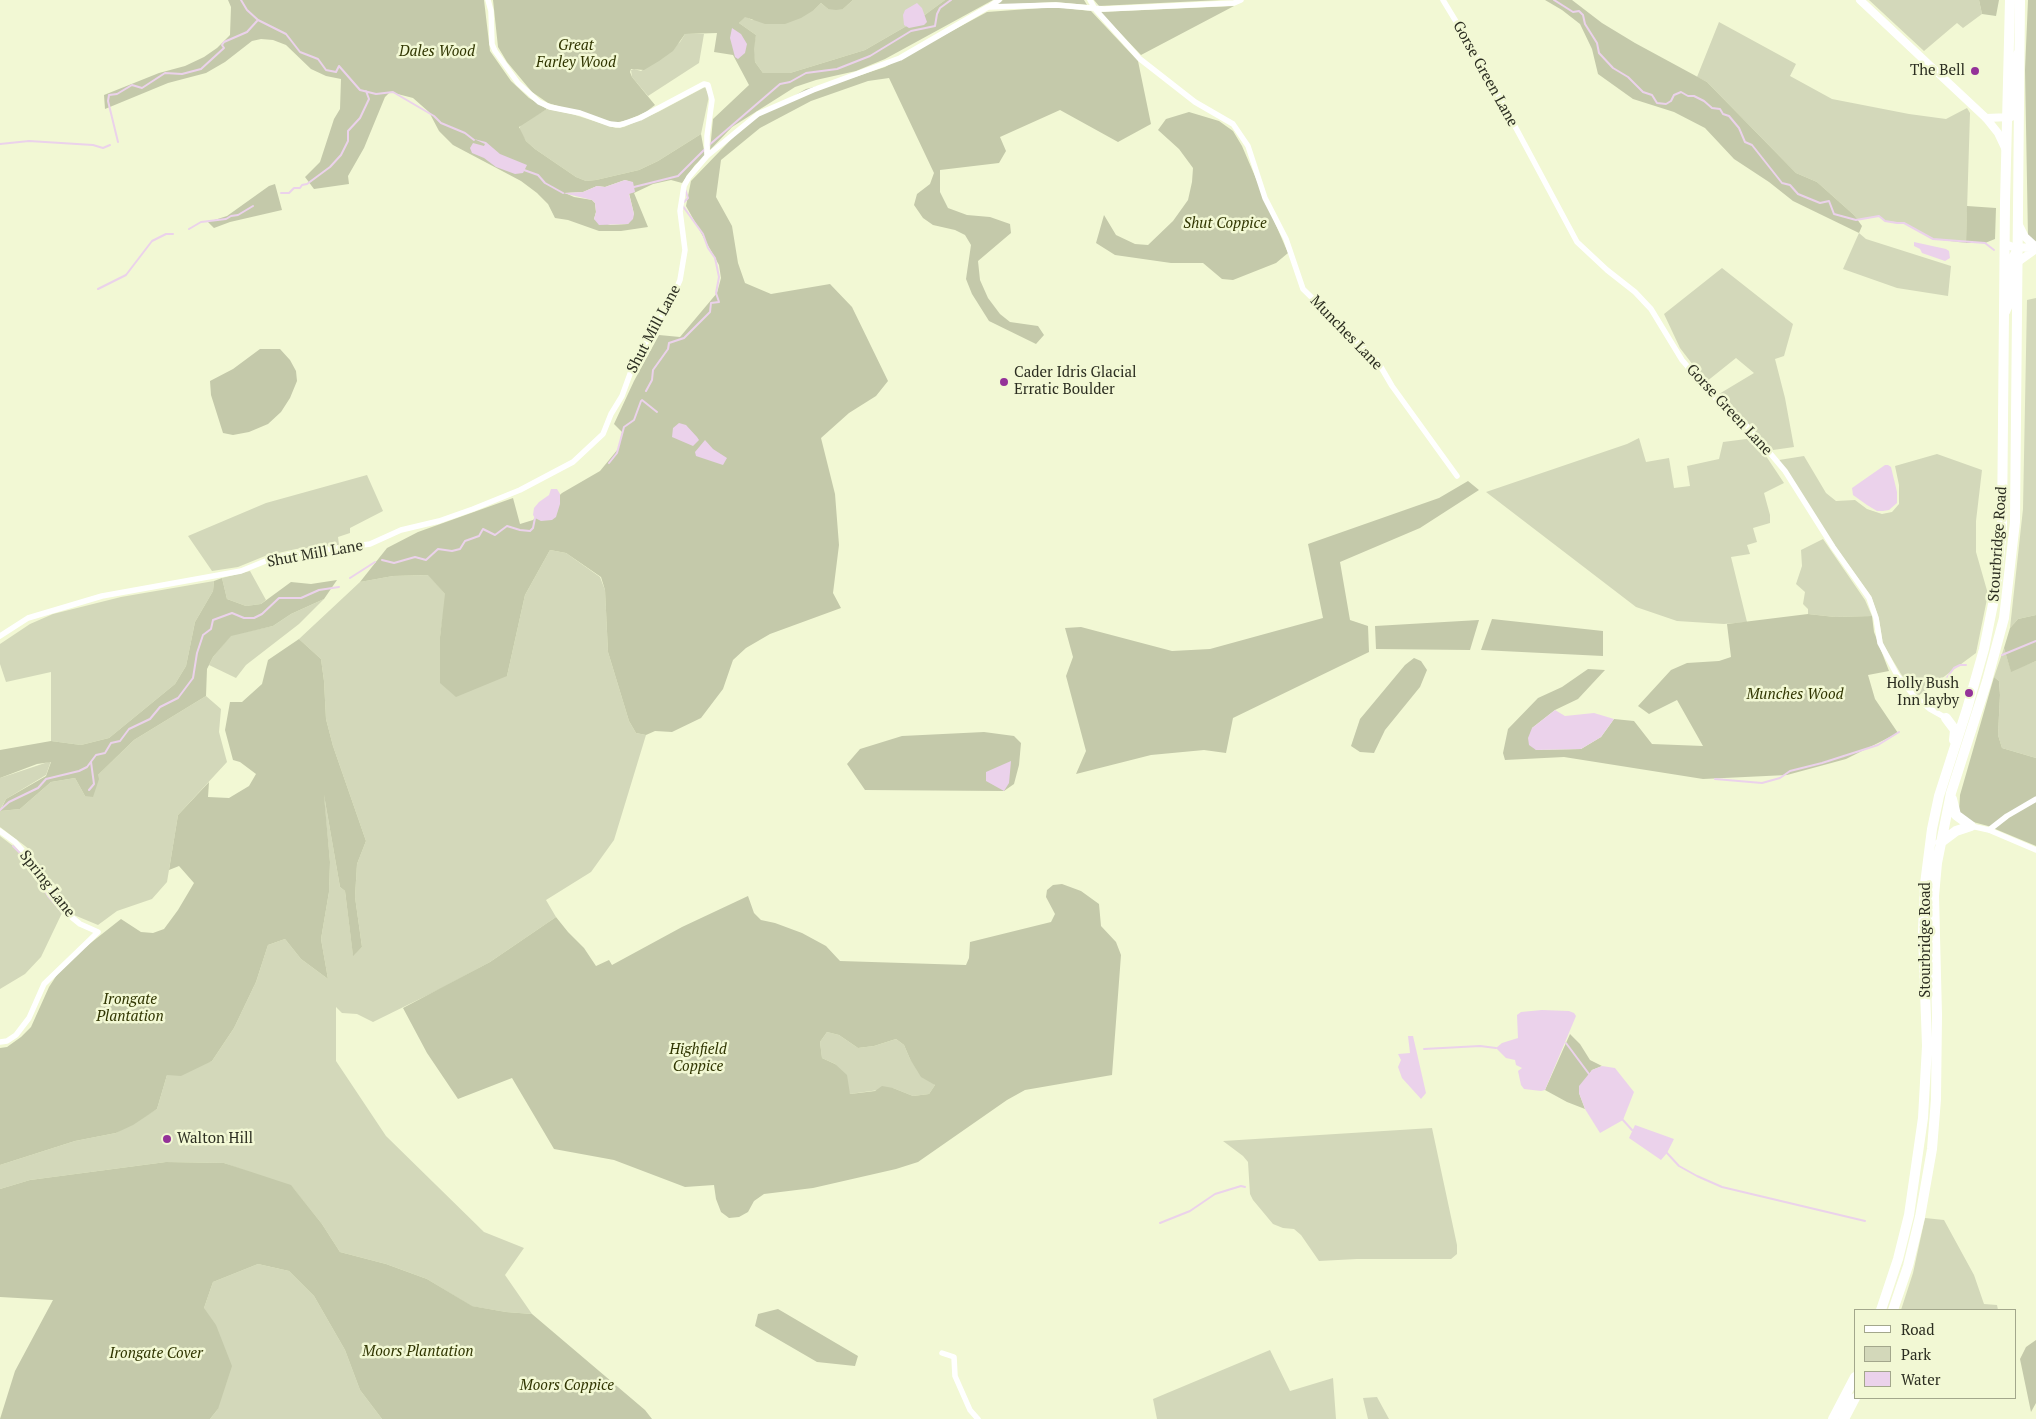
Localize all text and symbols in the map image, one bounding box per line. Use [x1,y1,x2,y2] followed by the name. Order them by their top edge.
[1449,18,1521,130] street label: Gorse Green Lane
[536,37,616,72] park label: Great Farley Wood
[399,43,475,61] park label: Dales Wood
[1910,62,1965,80] place label: The Bell
[1969,65,1981,77] marker: The Bell
[1183,215,1267,233] park label: Shut Coppice
[623,282,685,376] street label: Shut Mill Lane
[1306,292,1386,374] street label: Munches Lane
[1682,361,1776,459] street label: Gorse Green Lane
[1014,364,1137,399] place label: Cader Idris Glacial Erratic Boulder
[998,376,1010,388] marker: Cader Idris Glacial Erratic Boulder
[1985,486,2011,602] street label: Stourbridge Road
[266,537,364,571] street label: Shut Mill Lane
[1886,675,1959,710] place label: Holly Bush Inn layby
[1746,686,1844,704] park label: Munches Wood
[1963,687,1975,699] marker: Holly Bush Inn layby
[15,847,79,921] street label: Spring Lane
[1917,882,1935,998] street label: Stourbridge Road
[96,991,164,1026] park label: Irongate Plantation
[669,1041,727,1076] park label: Highfield Coppice
[177,1130,253,1148] place label: Walton Hill
[161,1133,173,1145] marker: Walton Hill
[1854,1309,2016,1399] legend
[1901,1319,1934,1339] text: Road
[362,1343,474,1361] park label: Moors Plantation
[1901,1344,1931,1364] text: Park
[109,1345,203,1363] park label: Irongate Cover
[1901,1369,1940,1389] text: Water
[520,1377,614,1395] park label: Moors Coppice

